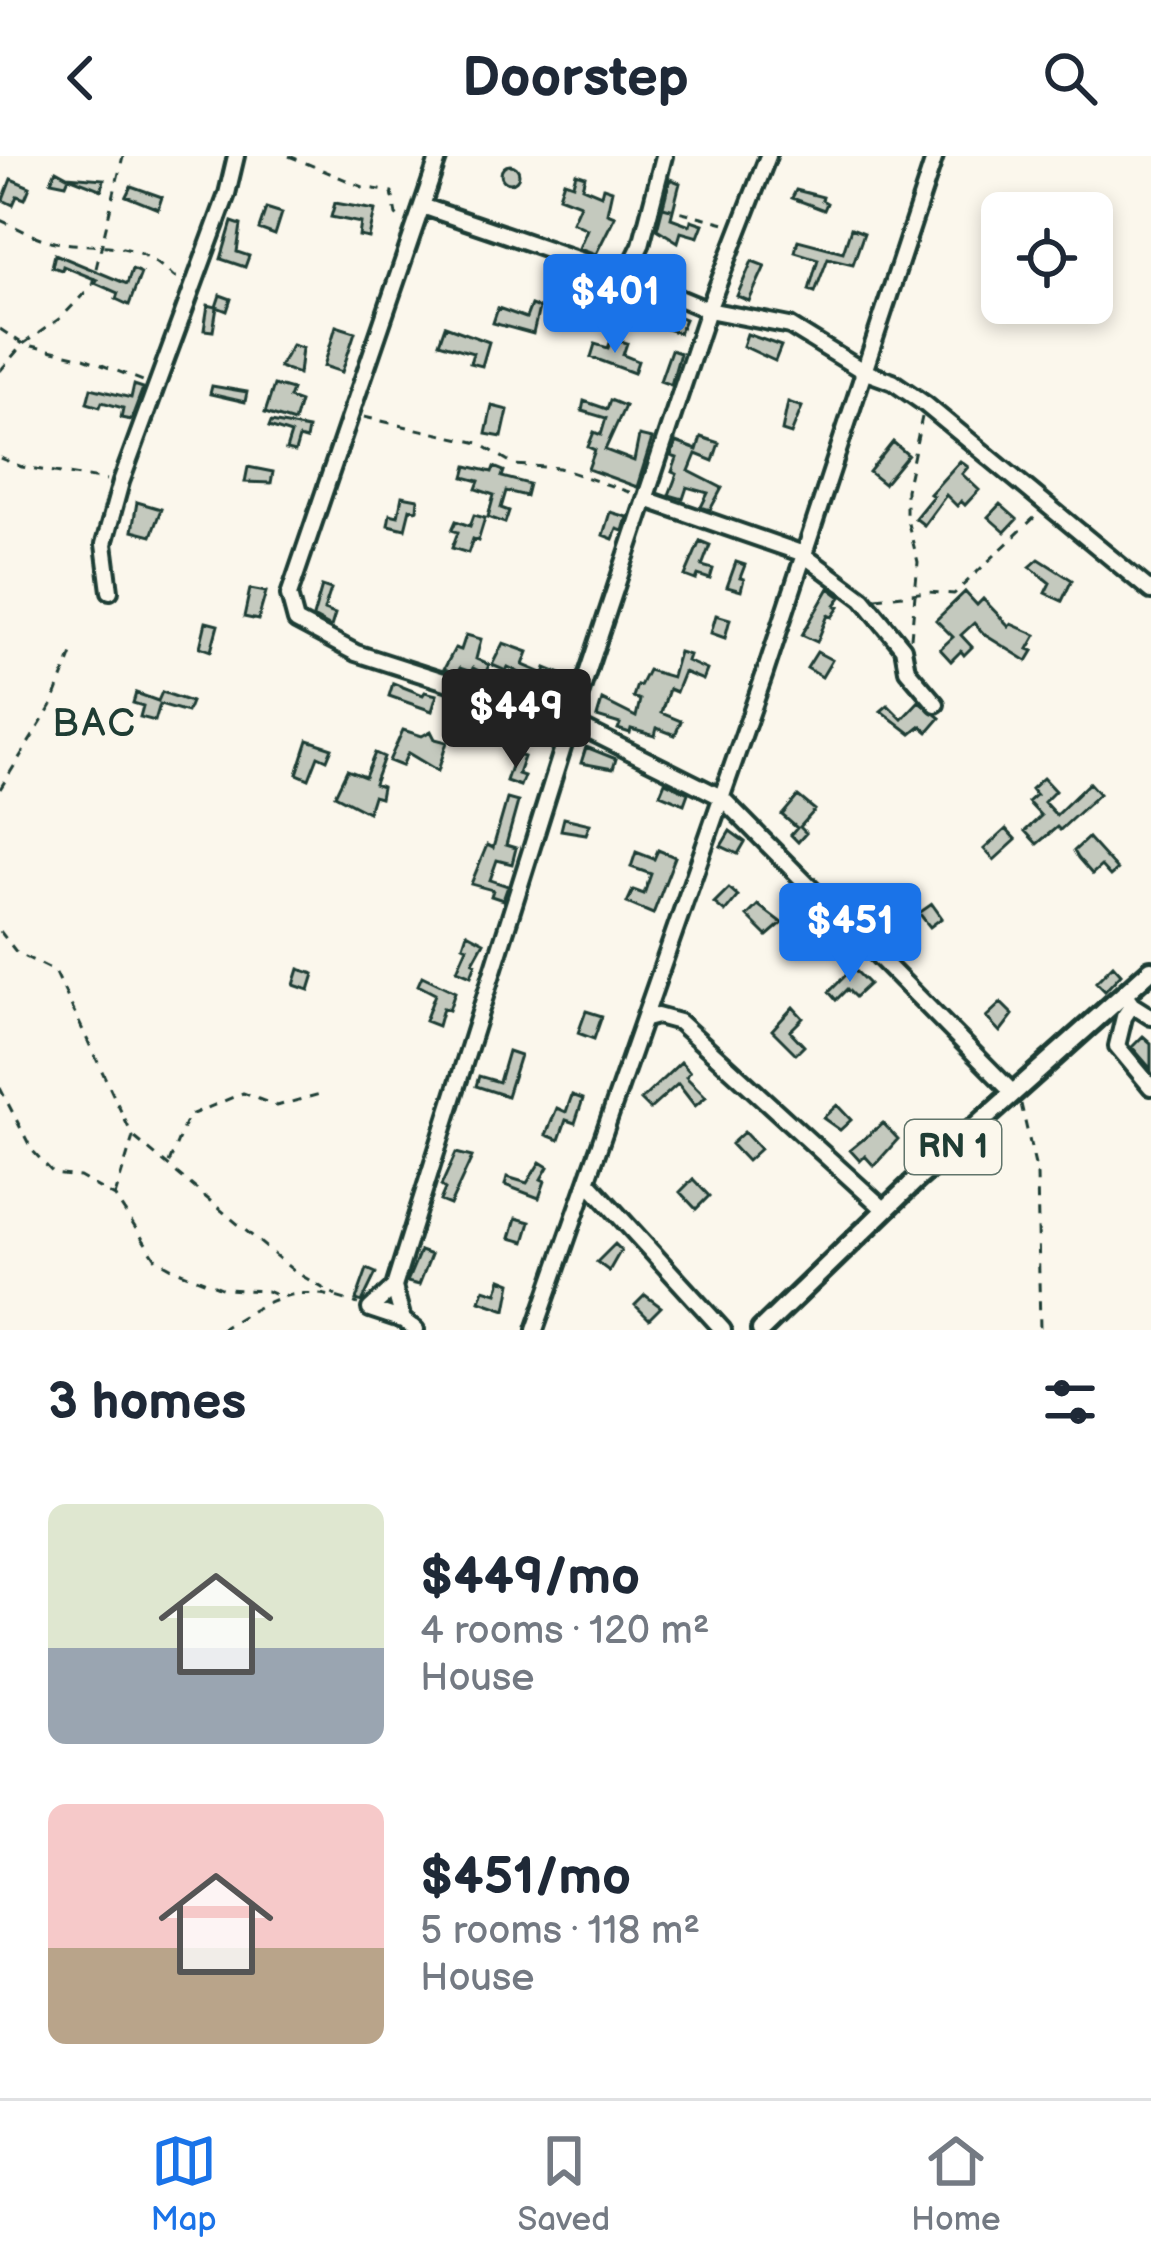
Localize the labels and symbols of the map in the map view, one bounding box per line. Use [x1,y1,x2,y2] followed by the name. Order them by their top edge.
[544,254,686,356] pin: $401
[445,669,587,771] pin: $449
[52,701,138,748] district label: BAC
[779,883,921,985] pin: $451
[905,1120,1001,1174] road number: RN 1

